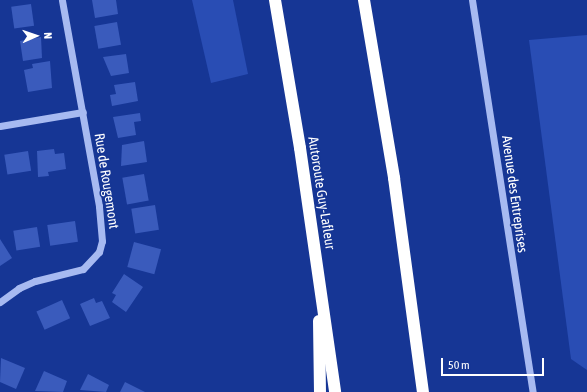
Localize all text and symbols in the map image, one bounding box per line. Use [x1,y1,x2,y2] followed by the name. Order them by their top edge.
[16,16,56,56] north arrow
[42,32,54,39] text: N
[91,132,123,230] street label: Rue de Rougemont
[498,134,532,254] street label: Avenue des Entreprises
[305,135,339,251] street label: Autoroute Guy-Lafleur
[443,350,546,376] scale bar
[448,358,470,372] text: 50 m

